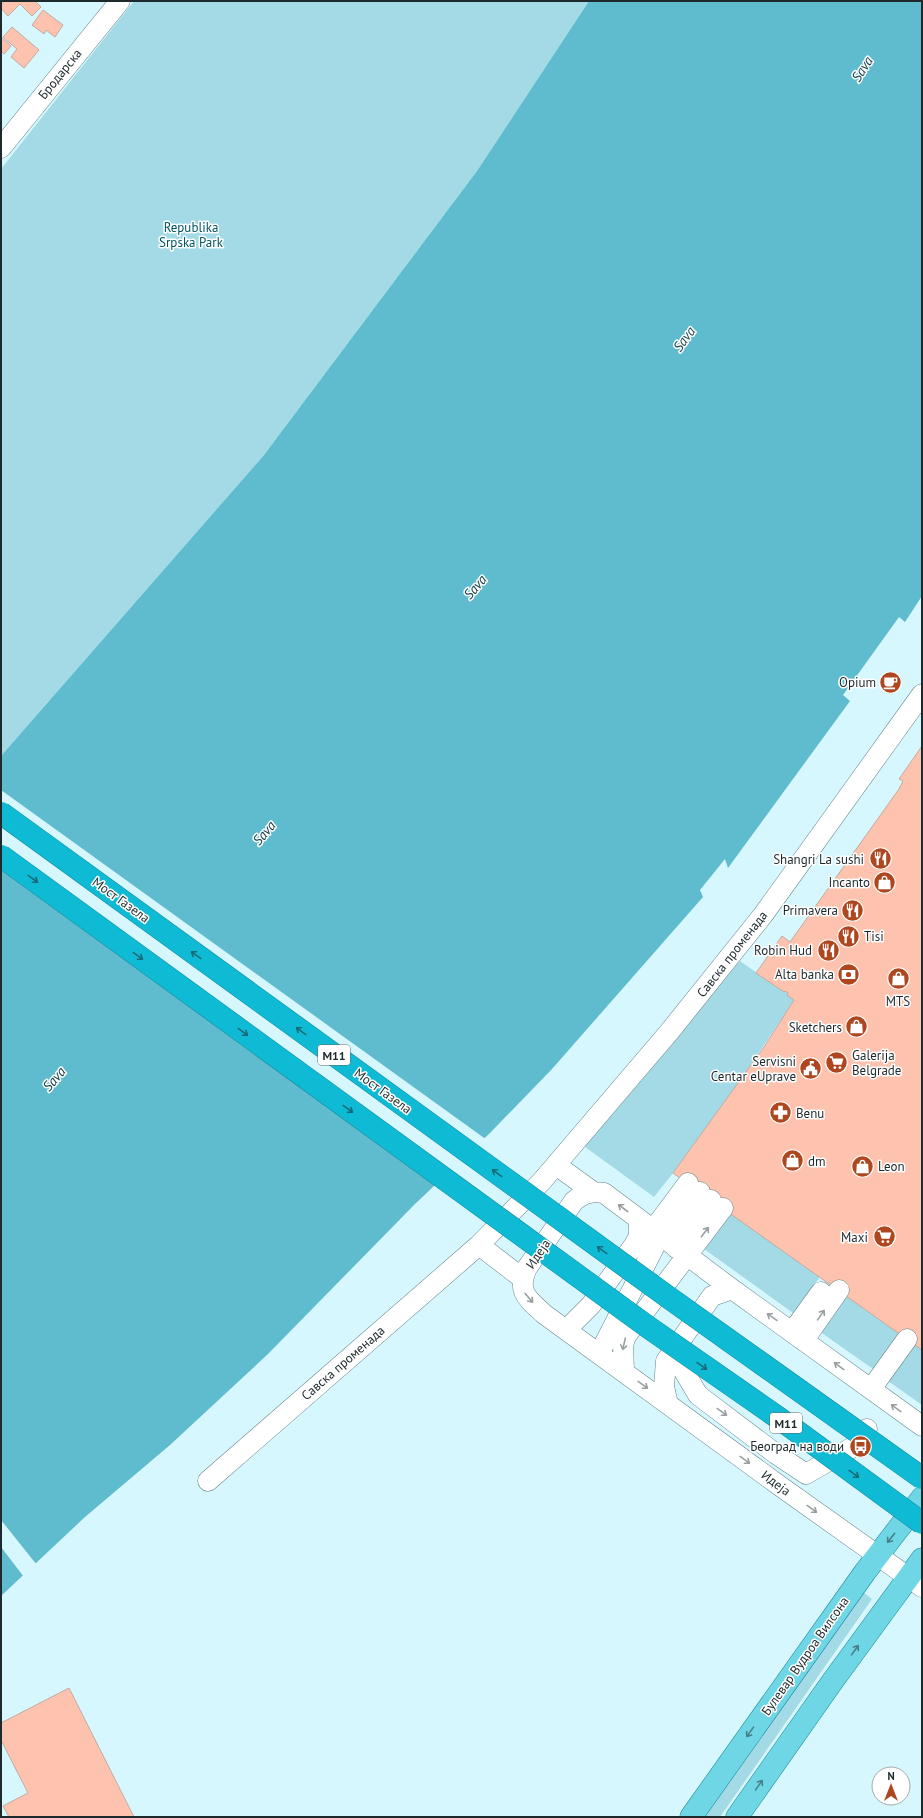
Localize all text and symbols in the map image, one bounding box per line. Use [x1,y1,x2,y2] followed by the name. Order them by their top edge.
[34,45,86,103] street label: Бродарска
[847,53,877,85] water label: Sava
[159,219,224,251] park label: Republika Srpska Park
[669,323,699,355] water label: Sava
[459,571,491,603] water label: Sava
[878,669,904,695] cafe icon: Opium
[839,674,876,691] place label: Opium
[248,817,280,849] water label: Sava
[867,846,893,872] restaurant icon: Shangri La sushi
[773,851,864,868] place label: Shangri La sushi
[872,869,898,895] shop icon: Incanto
[89,873,153,927] street label: Мост Газела
[828,874,870,891] place label: Incanto
[27,875,38,883] one-way arrow
[840,897,866,923] restaurant icon: Primavera
[783,902,838,919] place label: Primavera
[693,907,771,1001] street label: Савска променада
[836,923,862,949] restaurant icon: Tisi
[864,928,884,945] place label: Tisi
[815,937,841,963] restaurant icon: Robin Hud
[754,942,812,959] place label: Robin Hud
[191,951,202,959] one-way arrow
[132,952,143,960] one-way arrow
[836,961,862,987] bank icon: Alta banka
[775,966,834,983] place label: Alta banka
[885,966,911,992] shop icon: MTS
[886,993,910,1010] place label: MTS
[844,1014,870,1040] shop icon: Sketchers
[789,1019,842,1036] place label: Sketchers
[296,1027,307,1035] one-way arrow
[237,1028,248,1036] one-way arrow
[318,1045,350,1065] road number: M11
[852,1047,901,1079] place label: Galerija Belgrade
[824,1049,850,1075] supermarket icon: Galerija Belgrade
[711,1053,796,1085] place label: Servisni Centar eUprave
[798,1055,824,1081] public building icon: Servisni Centar eUprave
[38,1063,70,1095] water label: Sava
[351,1064,415,1118] street label: Мост Газела
[767,1100,793,1126] pharmacy icon: Benu
[342,1105,353,1113] one-way arrow
[796,1105,824,1122] place label: Benu
[780,1148,806,1174] shop icon: dm
[808,1153,826,1170] place label: dm
[850,1153,876,1179] shop icon: Leon
[878,1158,905,1175] place label: Leon
[492,1169,503,1177] one-way arrow
[617,1204,628,1212] one-way arrow
[871,1224,897,1250] supermarket icon: Maxi
[701,1227,709,1238] one-way arrow
[841,1229,868,1246] place label: Maxi
[522,1236,554,1272] street label: Идеја
[597,1245,608,1254] one-way arrow
[524,1293,533,1304] one-way arrow
[817,1310,825,1321] one-way arrow
[767,1313,778,1321] one-way arrow
[298,1322,388,1404] street label: Савска променада
[620,1337,628,1350] one-way arrow
[697,1362,708,1370] one-way arrow
[834,1362,845,1370] one-way arrow
[637,1381,648,1389] one-way arrow
[891,1404,902,1412] one-way arrow
[717,1408,728,1416] one-way arrow
[770,1413,802,1433] road number: M11
[847,1433,873,1459] bus stop icon: Београд на води
[750,1438,844,1455] place label: Београд на води
[739,1456,750,1464] one-way arrow
[758,1467,794,1499] street label: Идеја
[848,1470,859,1478] one-way arrow
[806,1505,817,1513] one-way arrow
[886,1532,895,1543] one-way arrow
[758,1593,852,1719] street label: Булевар Вудроа Вилсона
[851,1645,859,1656] one-way arrow
[746,1727,754,1738] one-way arrow
[871,1766,911,1806] north arrow
[887,1769,895,1783] text: N
[755,1780,763,1791] one-way arrow

